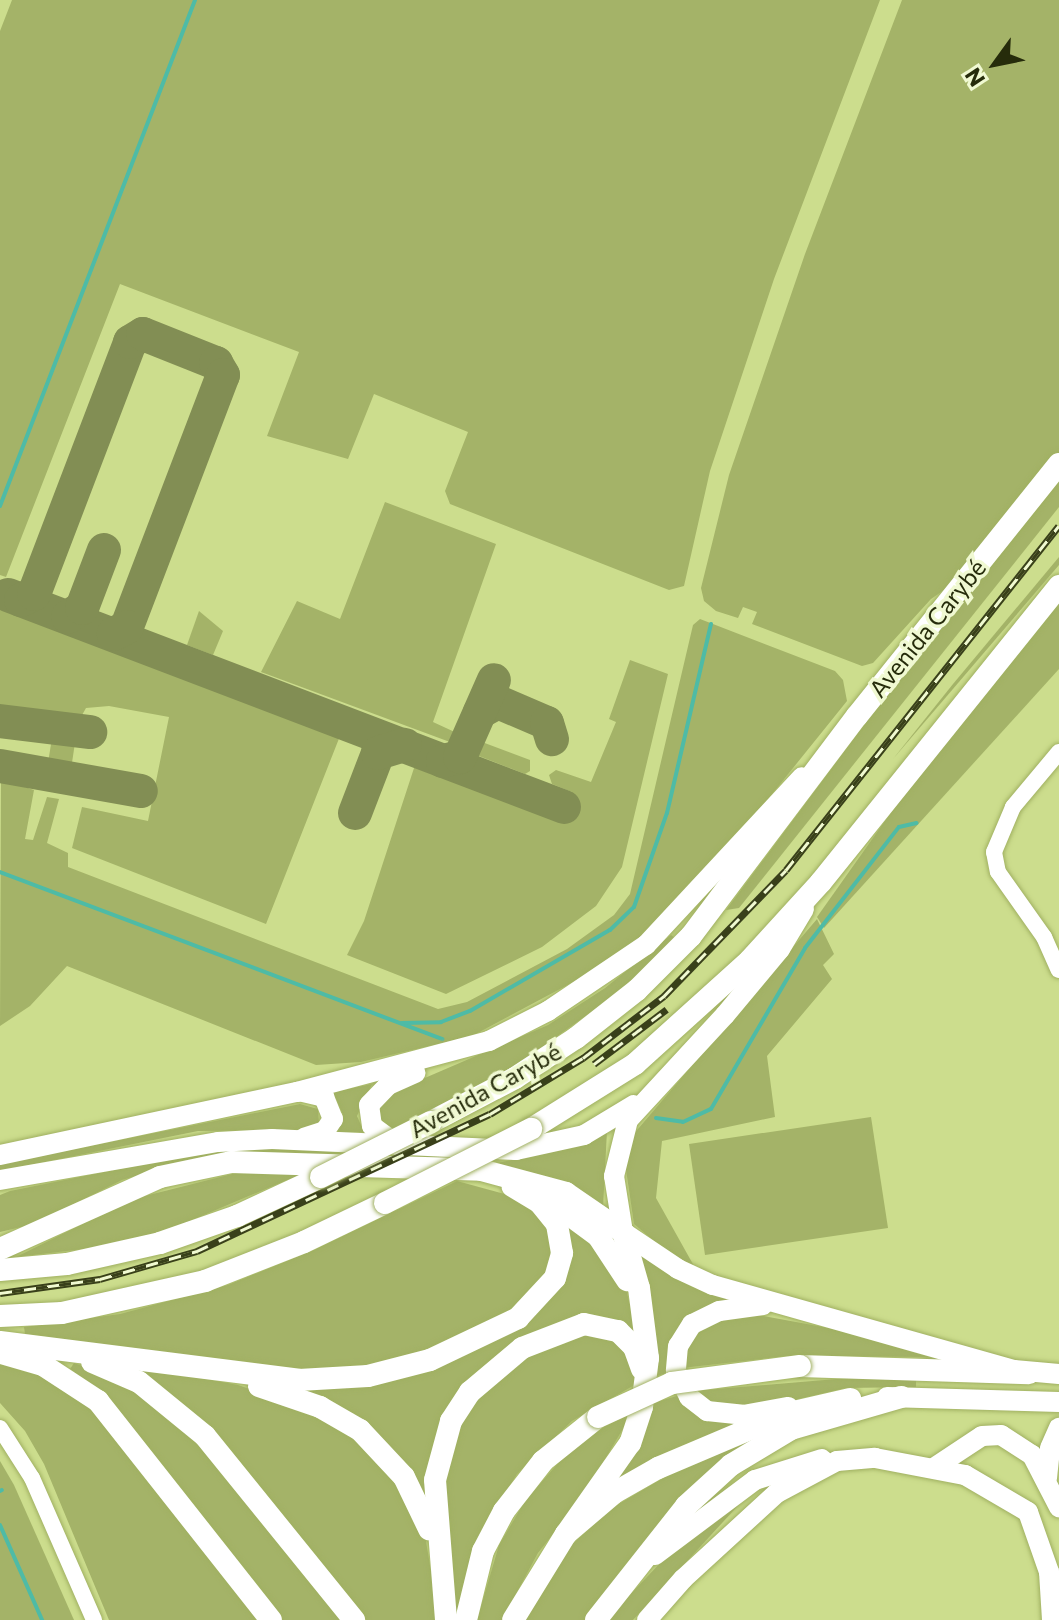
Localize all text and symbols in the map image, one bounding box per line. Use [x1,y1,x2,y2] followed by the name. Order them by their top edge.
[955,24,1035,104] north arrow
[959,63,990,92] text: N
[863,553,991,703] street label: Avenida Carybé
[404,1036,566,1144] street label: Avenida Carybé

